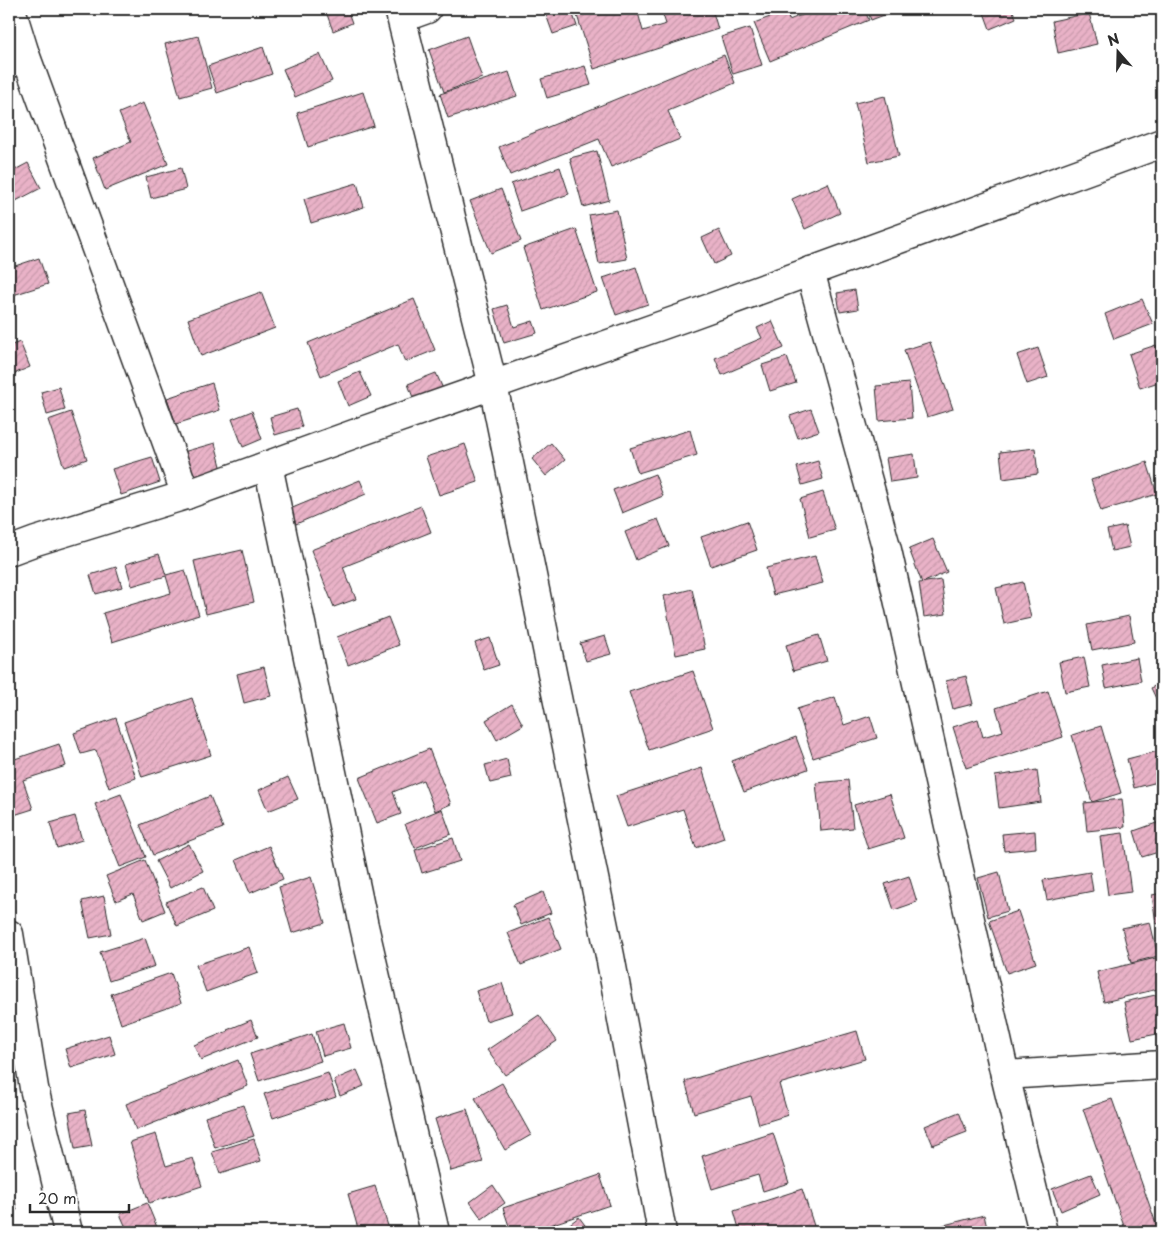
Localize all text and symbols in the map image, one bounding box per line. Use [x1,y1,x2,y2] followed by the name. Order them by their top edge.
[1094,28,1144,78] north arrow
[1105,28,1122,51] text: N
[30,1181,129,1213] scale bar
[38,1186,77,1209] text: 20 m

